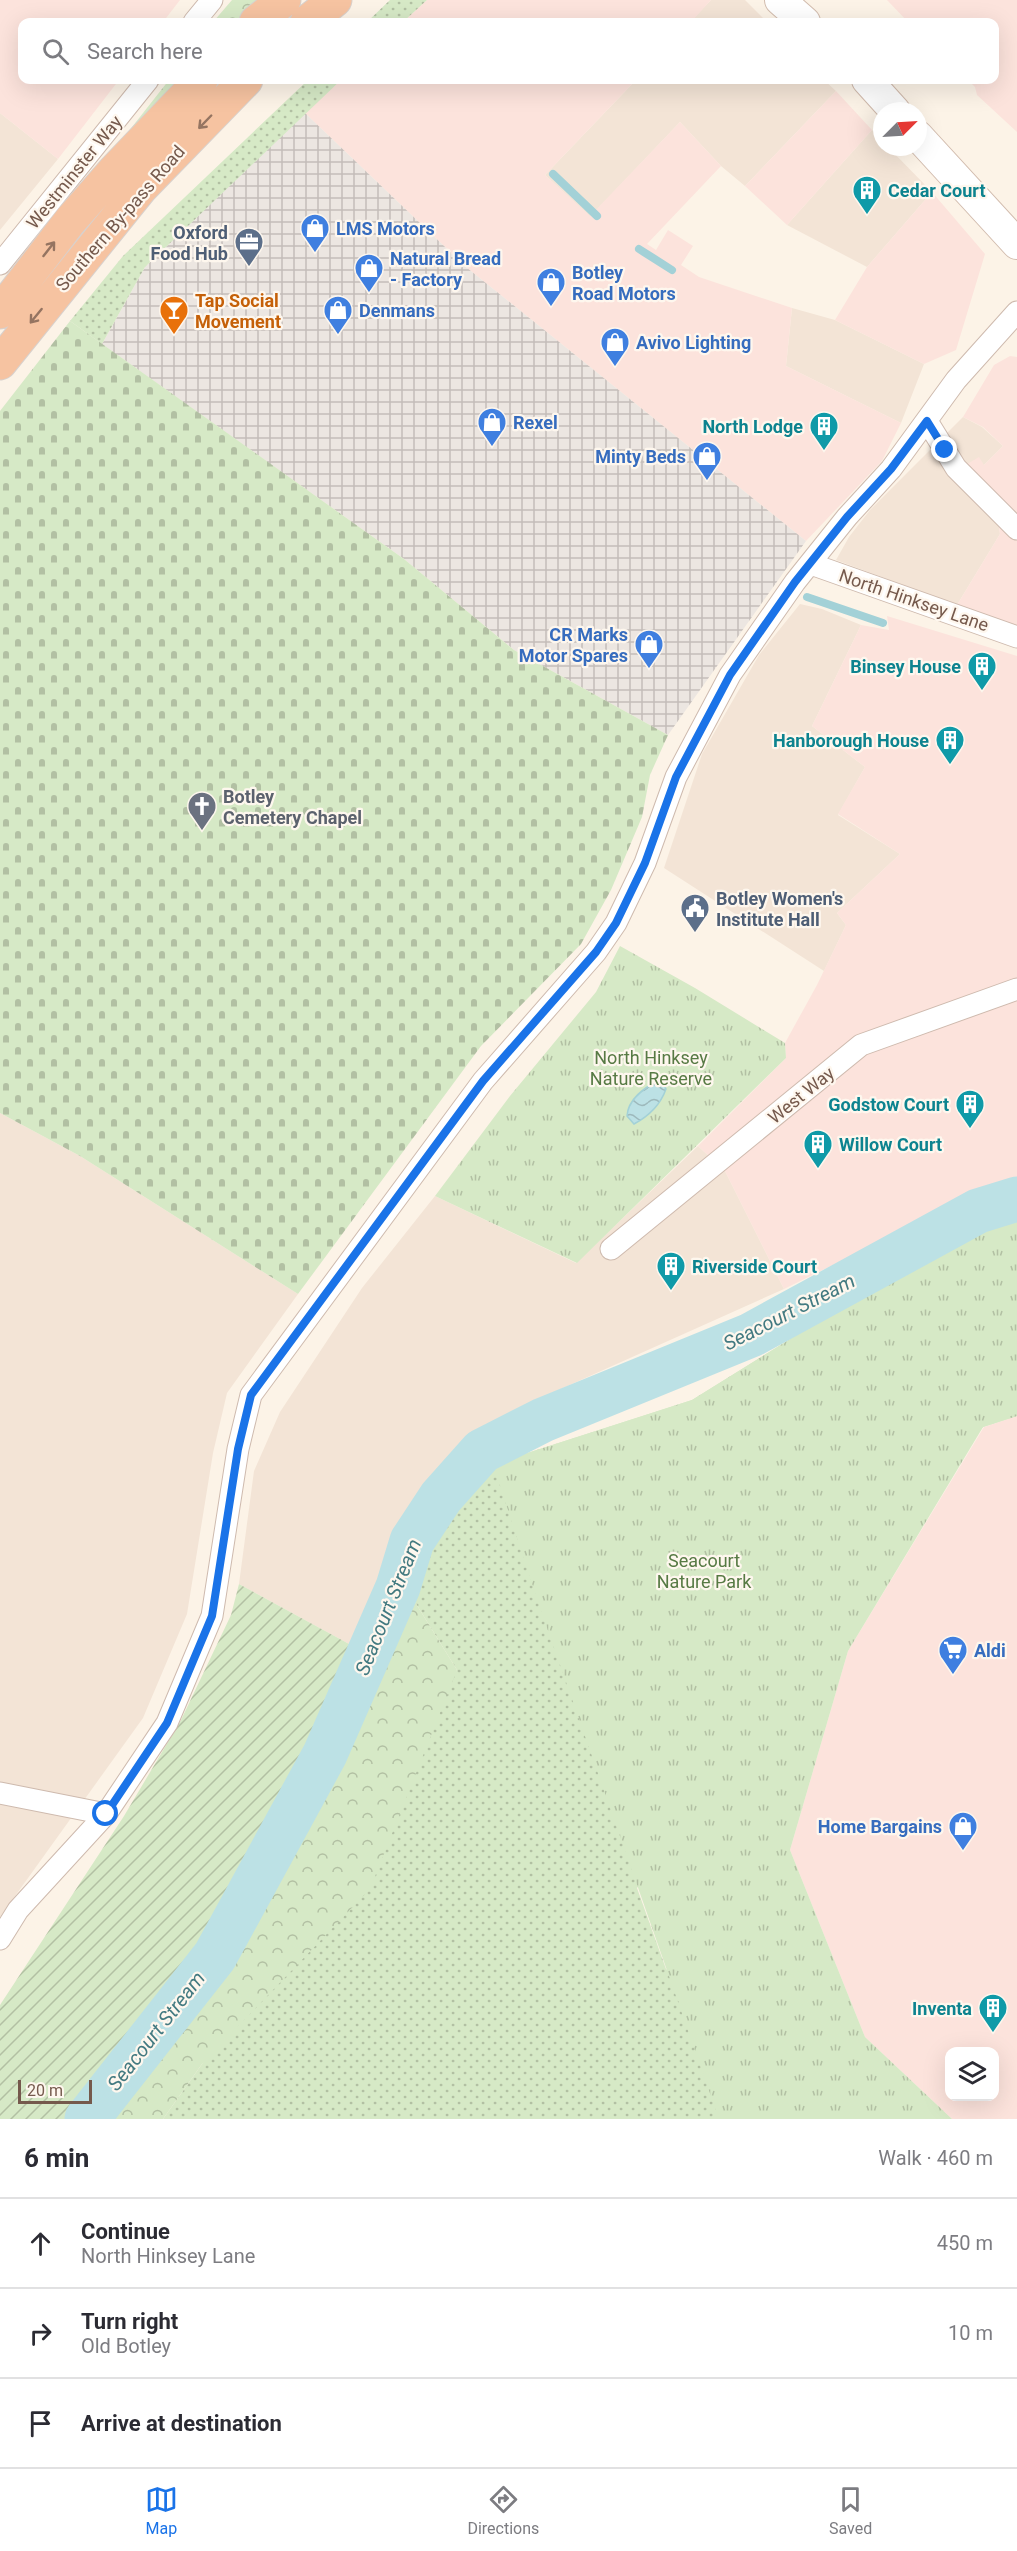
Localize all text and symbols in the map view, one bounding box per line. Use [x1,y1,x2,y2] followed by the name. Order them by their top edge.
[18,18,999,84] search box
[39,35,72,68] icon: search
[87,39,203,64] text: Search here
[873,102,927,156] north arrow
[22,111,126,233] street label: Westminster Way
[198,114,212,129] one-way arrow
[51,141,189,295] street label: Southern By-pass Road
[851,174,883,216] building icon: Cedar Court
[888,180,985,201] place label: Cedar Court
[299,212,331,254] shop icon: LMS Motors
[336,218,435,239] place label: LMS Motors
[150,222,228,264] place label: Oxford Food Hub
[233,226,265,268] office icon: Oxford Food Hub
[42,242,55,258] one-way arrow
[390,248,501,290] place label: Natural Bread - Factory
[353,252,385,294] shop icon: Natural Bread - Factory
[572,262,676,304] place label: Botley Road Motors
[535,266,567,308] shop icon: Botley Road Motors
[195,290,281,332] place label: Tap Social Movement
[158,294,190,336] bar icon: Tap Social Movement
[322,294,354,336] shop icon: Denmans
[359,300,435,321] place label: Denmans
[30,308,43,324] one-way arrow
[599,326,631,368] shop icon: Avivo Lighting
[636,332,751,353] place label: Avivo Lighting
[476,406,508,448] shop icon: Rexel
[808,410,840,452] building icon: North Lodge
[513,412,558,433] place label: Rexel
[702,416,803,437] place label: North Lodge
[931,436,957,462] route end
[691,440,723,482] shop icon: Minty Beds
[595,446,686,467] place label: Minty Beds
[836,565,992,635] street label: North Hinksey Lane
[519,624,628,666] place label: CR Marks Motor Spares
[633,628,665,670] shop icon: CR Marks Motor Spares
[966,650,998,692] building icon: Binsey House
[850,656,961,677] place label: Binsey House
[934,724,966,766] building icon: Hanborough House
[773,730,929,751] place label: Hanborough House
[223,786,362,828] place label: Botley Cemetery Chapel
[186,790,218,832] church icon: Botley Cemetery Chapel
[716,888,843,930] place label: Botley Women's Institute Hall
[679,892,711,934] public building icon: Botley Women's Institute Hall
[590,1047,712,1089] park label: North Hinksey Nature Reserve
[764,1062,839,1128] street label: West Way
[954,1088,986,1130] building icon: Godstow Court
[828,1094,949,1115] place label: Godstow Court
[802,1128,834,1170] building icon: Willow Court
[839,1134,942,1155] place label: Willow Court
[655,1250,687,1292] building icon: Riverside Court
[692,1256,817,1277] place label: Riverside Court
[719,1268,859,1356] water label: Seacourt Stream
[350,1535,426,1679] water label: Seacourt Stream
[657,1550,752,1592] park label: Seacourt Nature Park
[937,1634,969,1676] supermarket icon: Aldi
[974,1640,1006,1661] place label: Aldi
[92,1800,118,1826] route start
[947,1810,979,1852] shop icon: Home Bargains
[818,1816,942,1837] place label: Home Bargains
[102,1967,210,2095] water label: Seacourt Stream
[977,1992,1009,2034] building icon: Inventa
[912,1998,972,2019] place label: Inventa
[945,2047,999,2101] map controls
[945,2047,999,2101] button: layers
[18,2077,92,2104] scale bar
[27,2081,63,2100] text: 20 m
[24,2143,89,2173] text: 6 min
[878,2146,993,2170] text: Walk · 460 m
[81,2219,170,2244] text: Continue
[24,2227,57,2260] icon: ahead
[937,2231,993,2255] text: 450 m
[81,2244,255,2268] text: North Hinksey Lane
[81,2309,178,2334] text: Turn right
[24,2317,57,2350] icon: right
[948,2321,993,2345] text: 10 m
[81,2334,171,2358] text: Old Botley
[24,2407,57,2440] icon: arrive
[81,2411,282,2436] text: Arrive at destination
[145,2483,178,2538] tab: Map
[467,2483,539,2538] tab: Directions
[829,2483,872,2538] tab: Saved

